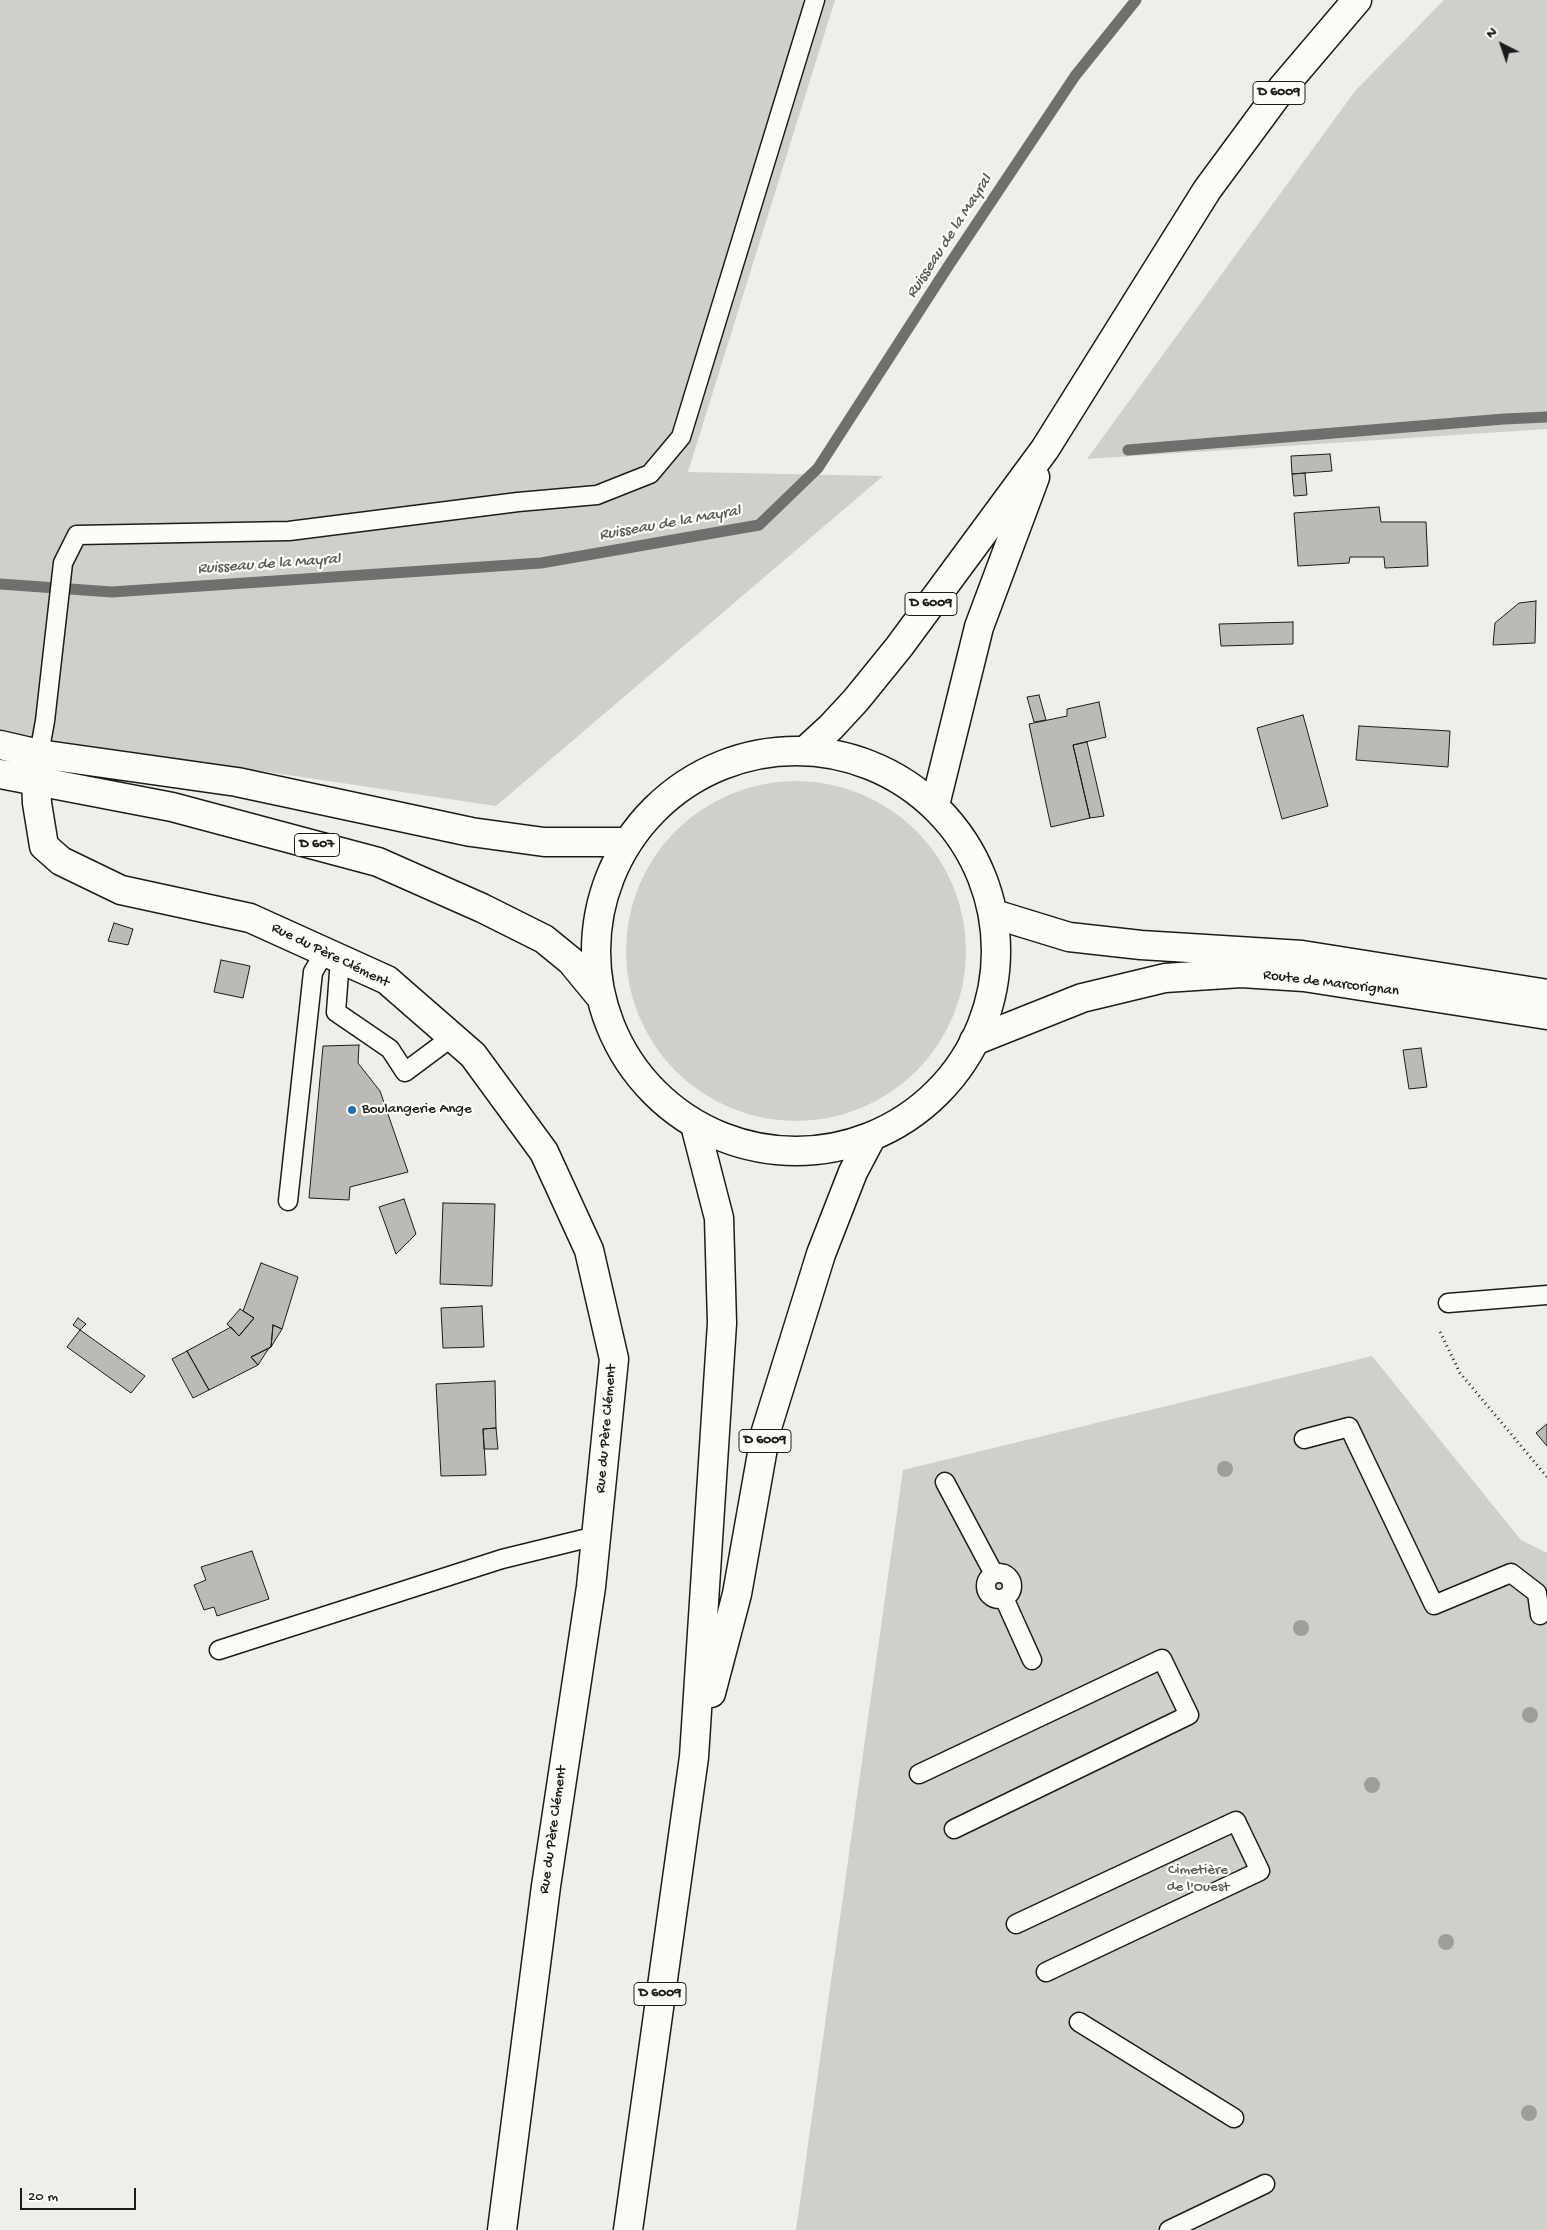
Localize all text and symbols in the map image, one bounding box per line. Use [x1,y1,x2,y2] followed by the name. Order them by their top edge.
[1477,20,1527,70] north arrow
[1483,24,1501,43] text: N
[1253,82,1305,105] road number: D 6009
[903,172,997,302] water label: Ruisseau de la Mayral
[598,502,742,546] water label: Ruisseau de la Mayral
[197,550,341,580] water label: Ruisseau de la Mayral
[905,592,957,616] road number: D 6009
[294,834,340,856] road number: D 607
[268,920,392,992] street label: Rue du Père Clément
[1262,967,1400,1001] street label: Route de Marcorignan
[362,1101,472,1119] place label: Boulangerie Ange
[346,1104,358,1116] marker: Boulangerie Ange
[592,1364,622,1494] street label: Rue du Père Clément
[739,1430,791,1452] road number: D 6009
[536,1765,572,1895] street label: Rue du Père Clément
[1167,1862,1229,1897] park label: Cimetière de l'Ouest
[634,1982,686,2006] road number: D 6009
[22,2178,139,2210] scale bar
[28,2188,58,2206] text: 20 m

